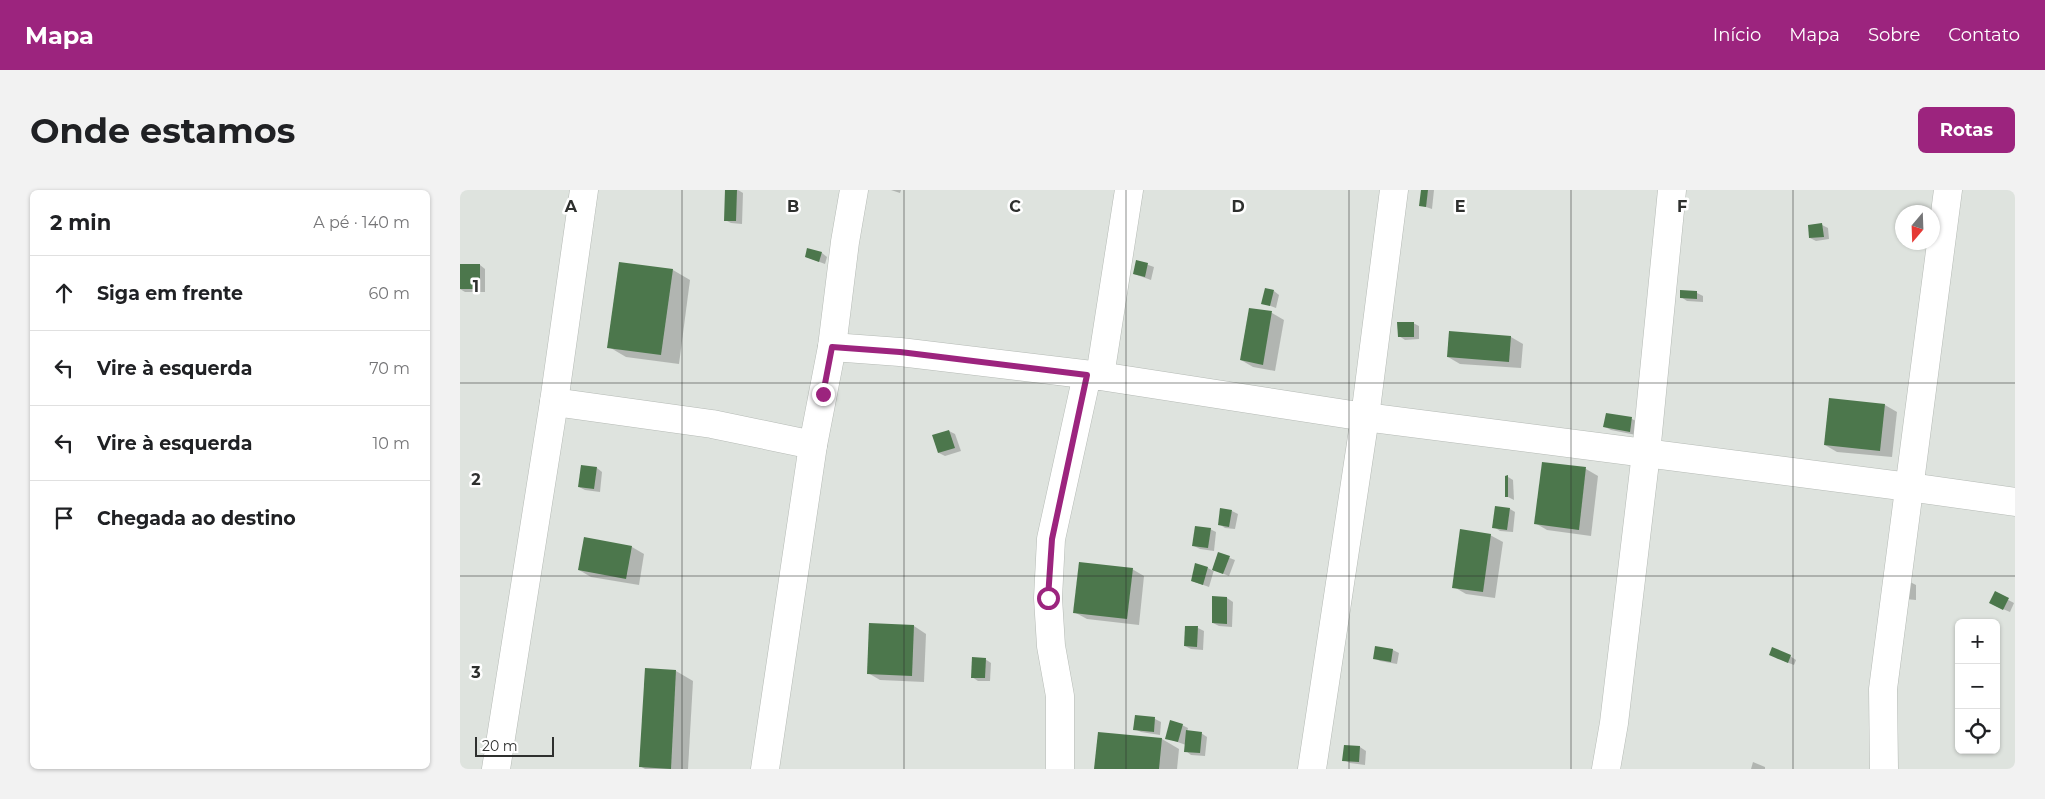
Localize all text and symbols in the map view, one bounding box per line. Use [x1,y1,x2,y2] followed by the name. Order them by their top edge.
[25,21,94,50] text: Mapa
[1713,24,1761,46] text: Início
[1789,24,1840,46] text: Mapa
[1868,24,1920,46] text: Sobre
[1948,24,2020,46] text: Contato
[1918,107,2015,153] button: Rotas
[30,109,295,152] text: Onde estamos
[564,197,578,216] text: A
[787,197,799,216] text: B
[1009,197,1021,216] text: C
[1231,197,1245,216] text: D
[1455,197,1465,216] text: E
[1677,197,1687,216] text: F
[1895,205,1940,250] north arrow
[50,210,111,235] text: 2 min
[313,213,410,232] text: A pé · 140 m
[473,277,479,296] text: 1
[50,279,78,307] icon: ahead
[97,282,243,305] text: Siga em frente
[368,284,410,303] text: 60 m
[50,354,78,382] icon: left
[97,357,252,380] text: Vire à esquerda
[369,359,410,378] text: 70 m
[812,383,835,406] route end
[50,429,78,457] icon: left
[97,432,252,455] text: Vire à esquerda
[372,434,410,453] text: 10 m
[471,470,481,489] text: 2
[50,504,78,532] icon: arrive
[97,507,296,530] text: Chegada ao destino
[1037,587,1060,610] route start
[1955,619,2000,754] map controls
[1955,619,2000,664] button: +
[470,663,481,682] text: 3
[1955,664,2000,709] button: −
[1955,709,2000,754] button: locate
[475,734,554,757] scale bar
[482,737,518,755] text: 20 m

